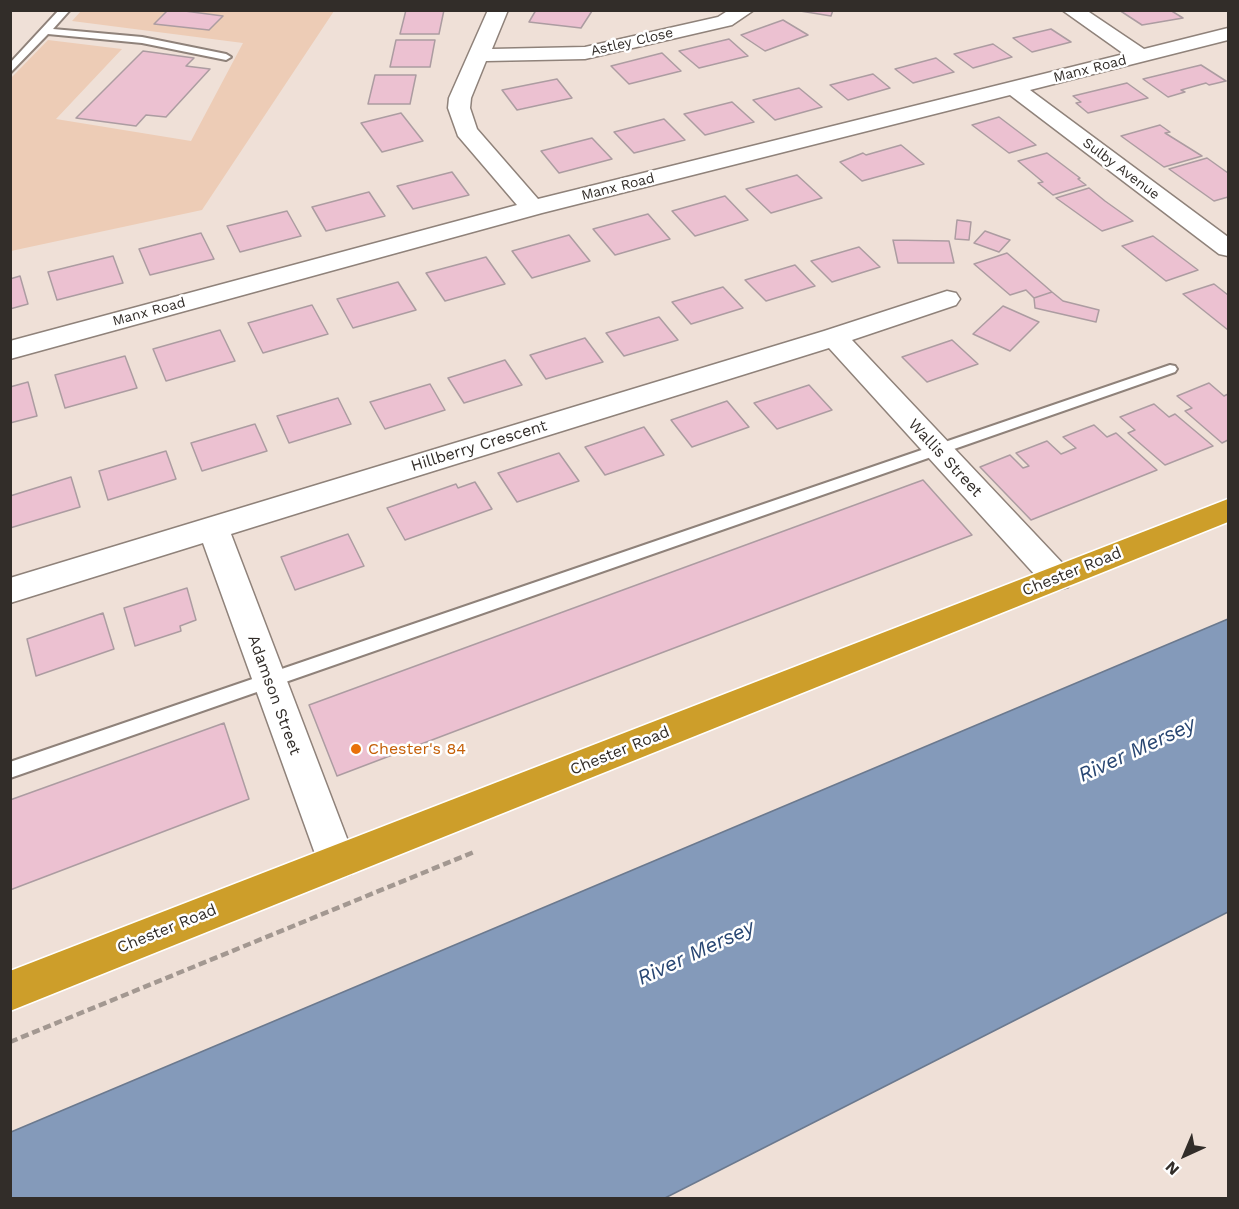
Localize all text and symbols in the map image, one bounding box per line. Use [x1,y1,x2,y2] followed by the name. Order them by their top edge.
[589,24,675,60] street label: Astley Close
[1052,52,1128,86] street label: Manx Road
[1079,135,1163,203] street label: Sulby Avenue
[580,170,656,204] street label: Manx Road
[111,294,187,330] street label: Manx Road
[904,415,986,501] street label: Wallis Street
[409,416,549,476] street label: Hillberry Crescent
[1019,543,1125,601] street label: Chester Road
[243,632,305,758] street label: Adamson Street
[1074,712,1200,788] water label: River Mersey
[567,722,673,780] street label: Chester Road
[368,739,466,759] place label: Chester's 84
[349,742,363,756] marker: Chester's 84
[114,900,220,958] street label: Chester Road
[633,915,759,991] water label: River Mersey
[1155,1125,1215,1185] north arrow
[1161,1157,1183,1179] text: N

